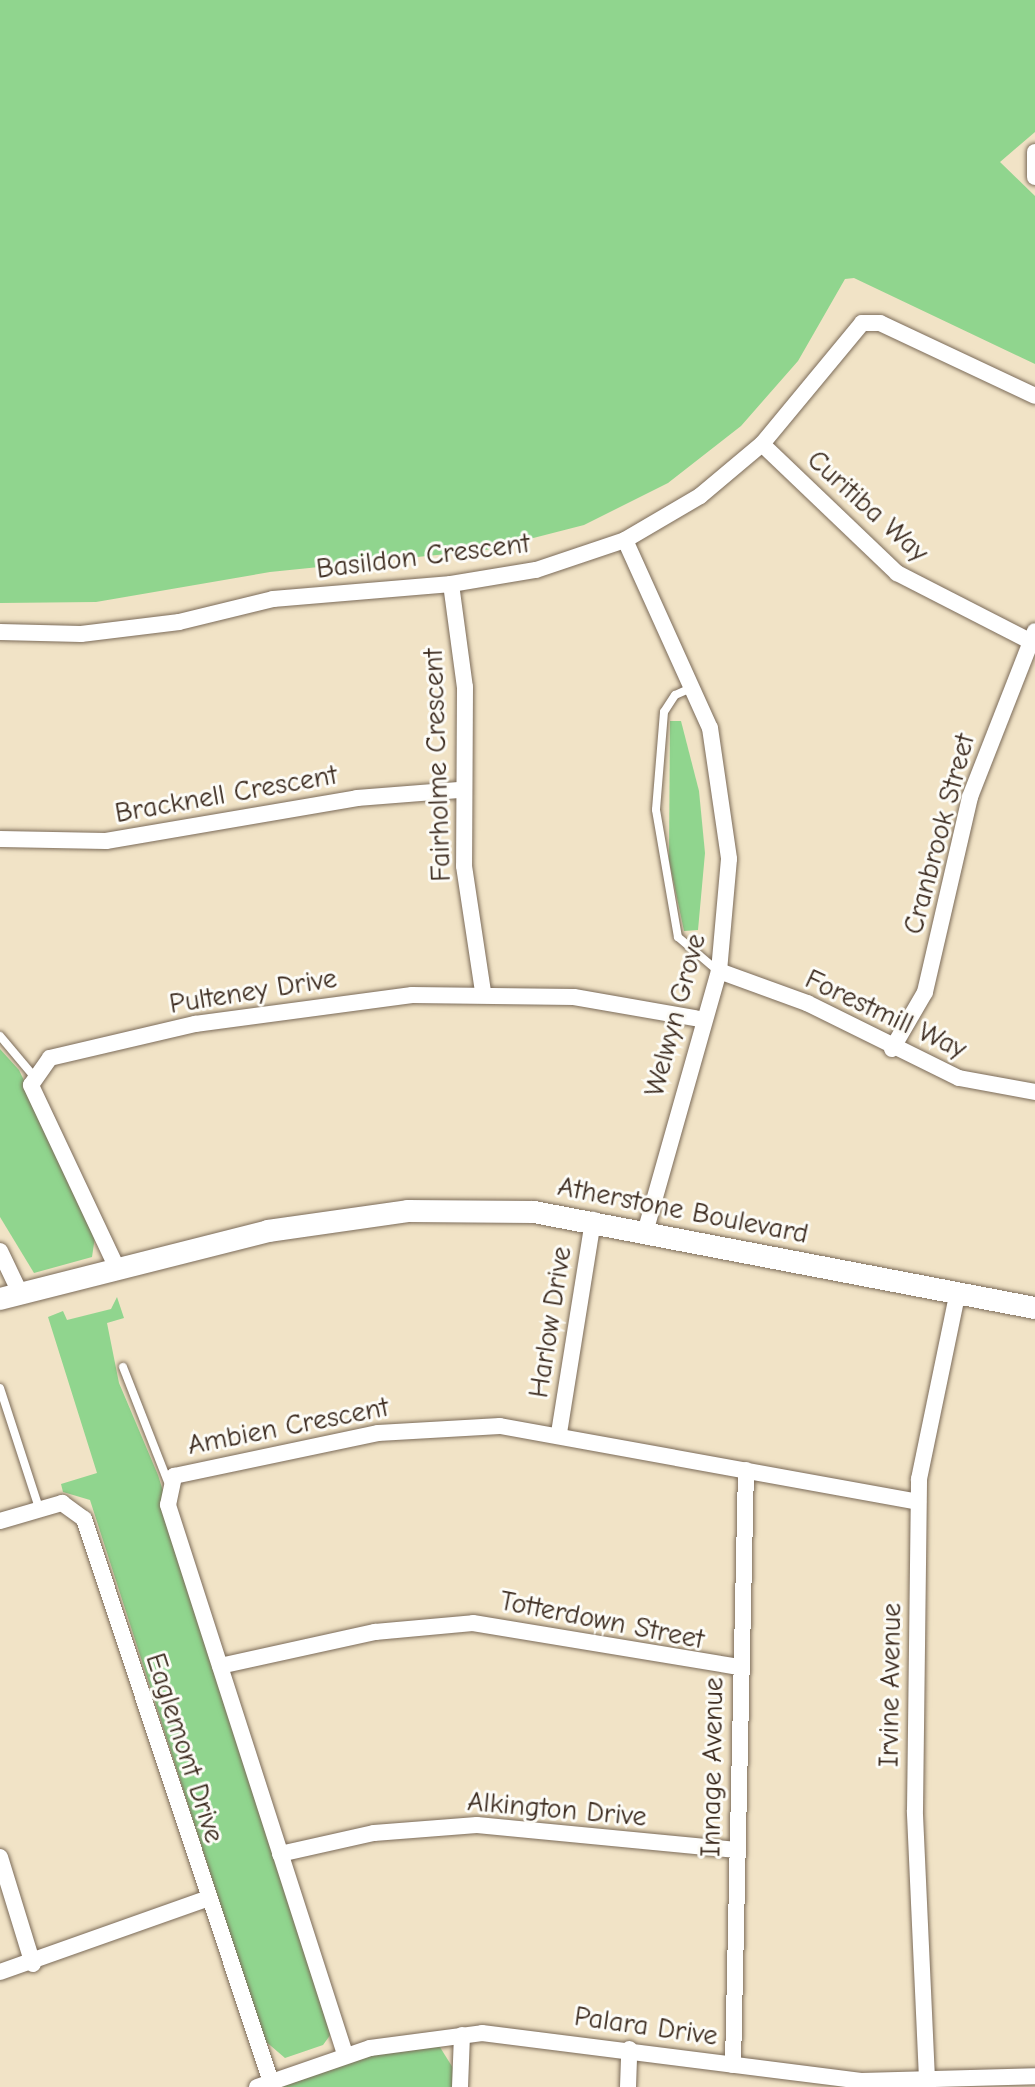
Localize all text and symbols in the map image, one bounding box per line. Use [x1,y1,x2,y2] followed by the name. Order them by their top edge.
[800,443,936,569] street label: Curitiba Way
[314,526,532,586] street label: Basildon Crescent
[416,648,458,882] street label: Fairholme Crescent
[896,730,982,938] street label: Cranbrook Street
[112,758,340,830] street label: Bracknell Crescent
[637,930,713,1100] street label: Welwyn Grove
[167,961,339,1021] street label: Pulteney Drive
[800,962,972,1066] street label: Forestmill Way
[555,1169,811,1251] street label: Atherstone Boulevard
[521,1244,579,1400] street label: Harlow Drive
[185,1390,391,1462] street label: Ambien Crescent
[497,1584,707,1656] street label: Totterdown Street
[872,1603,908,1767] street label: Irvine Avenue
[139,1649,231,1847] street label: Eaglemont Drive
[694,1677,730,1857] street label: Innage Avenue
[466,1784,648,1834] street label: Alkington Drive
[572,1999,720,2053] street label: Palara Drive

